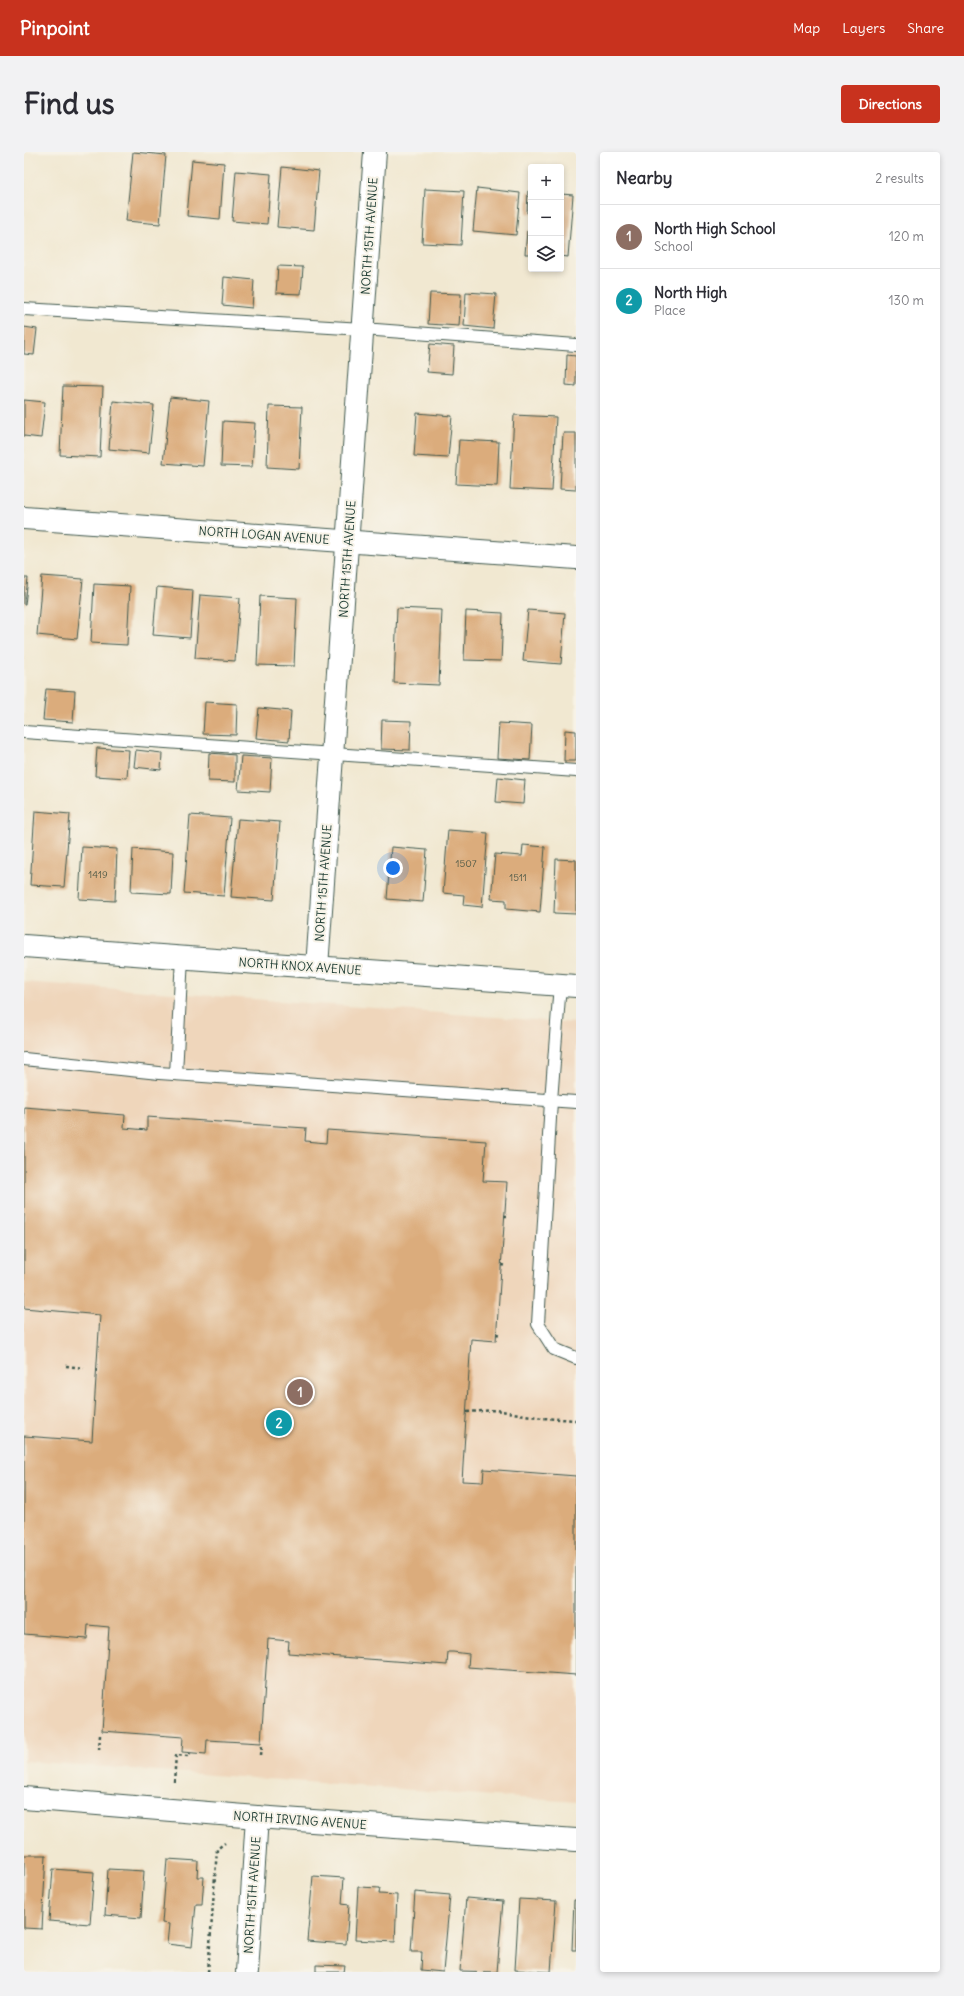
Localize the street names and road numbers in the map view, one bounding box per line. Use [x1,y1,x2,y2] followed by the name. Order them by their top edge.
[357,177,381,295] street label: NORTH 15TH AVENUE
[335,500,359,618] street label: NORTH 15TH AVENUE
[198,523,330,547] street label: NORTH LOGAN AVENUE
[311,824,335,942] street label: NORTH 15TH AVENUE
[238,954,362,978] street label: NORTH KNOX AVENUE
[233,1808,367,1832] street label: NORTH IRVING AVENUE
[240,1836,264,1954] street label: NORTH 15TH AVENUE

